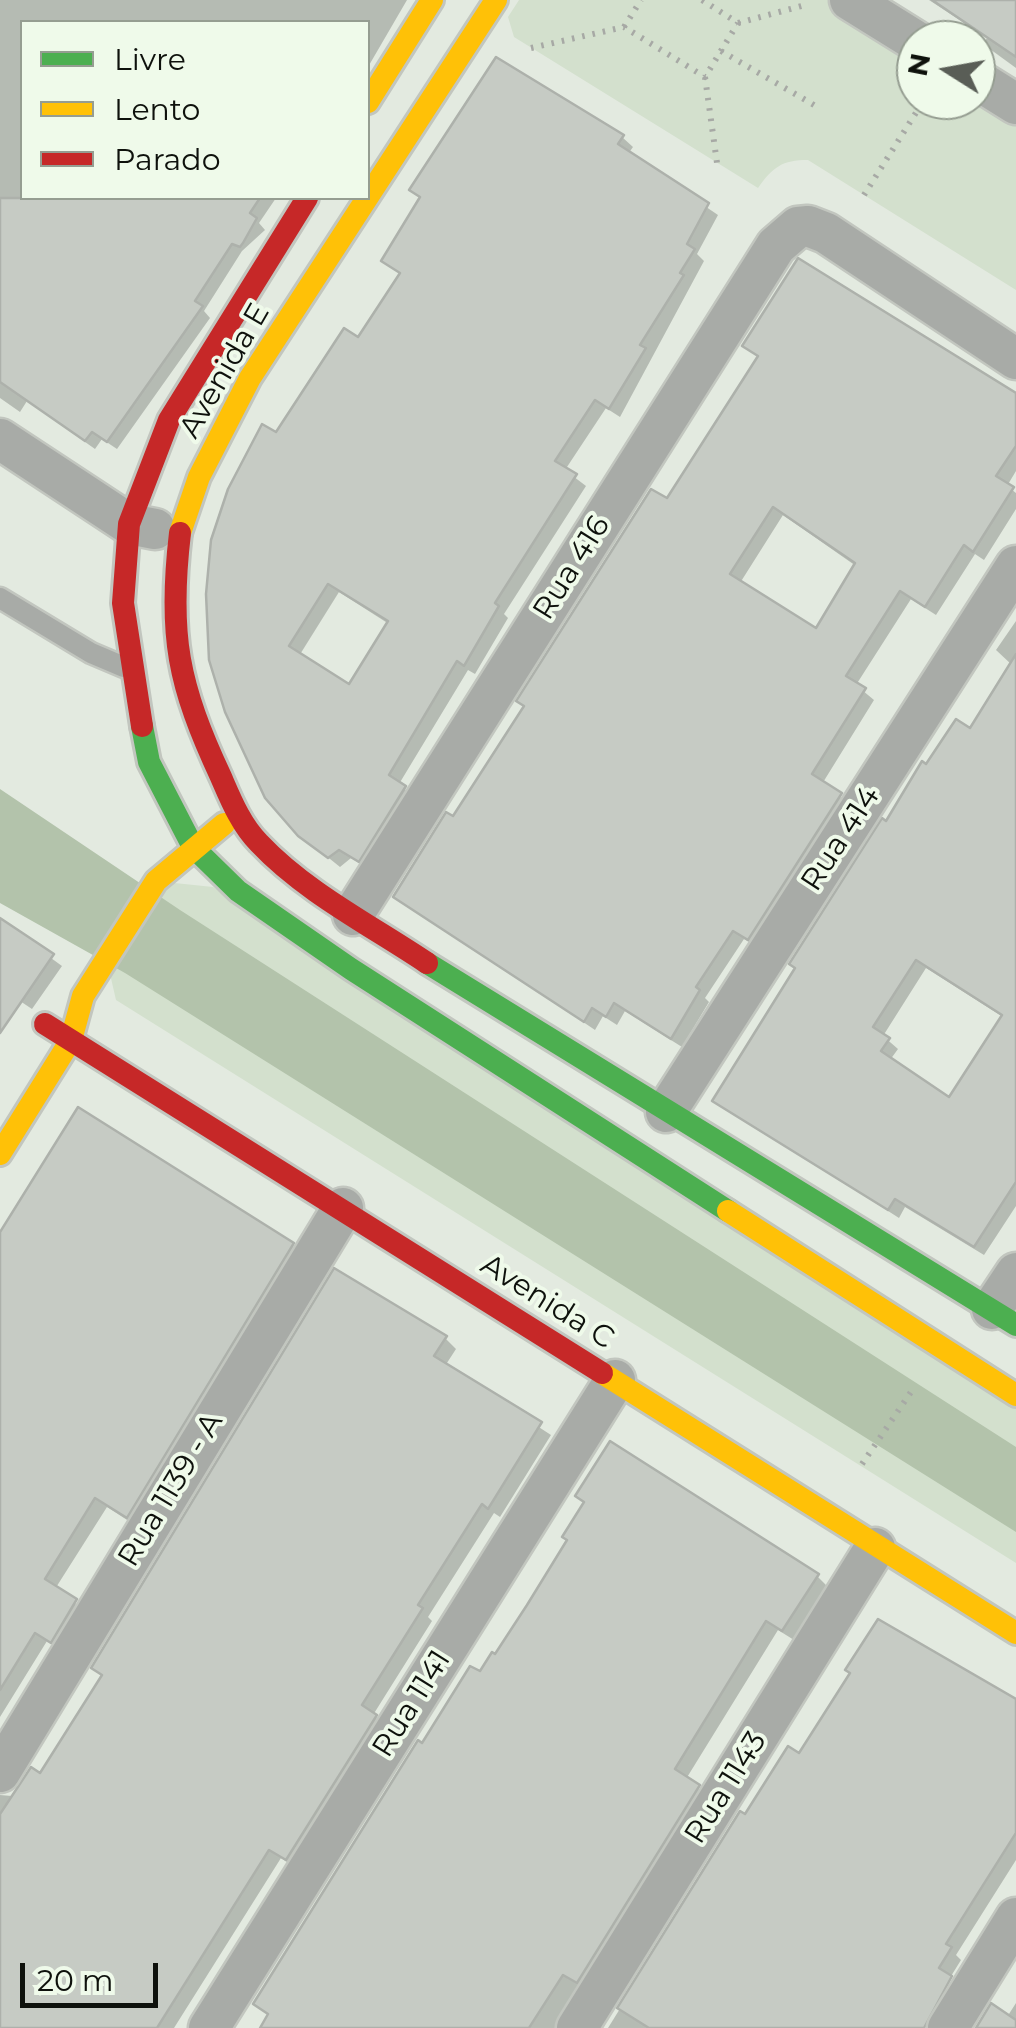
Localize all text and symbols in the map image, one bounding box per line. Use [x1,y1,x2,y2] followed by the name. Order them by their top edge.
[20,20,370,200] legend
[896,20,996,120] north arrow
[114,41,186,78] text: Livre
[900,50,937,79] text: N
[114,91,200,128] text: Lento
[114,141,220,178] text: Parado
[172,297,278,445] street label: Avenida E
[526,509,618,627] street label: Rua 416
[794,780,888,898] street label: Rua 414
[474,1247,620,1357] street label: Avenida C
[111,1407,231,1573] street label: Rua 1139 - A
[365,1644,459,1764] street label: Rua 1141
[678,1725,774,1851] street label: Rua 1143
[25,1943,162,2005] scale bar
[37,1962,114,1999] text: 20 m

